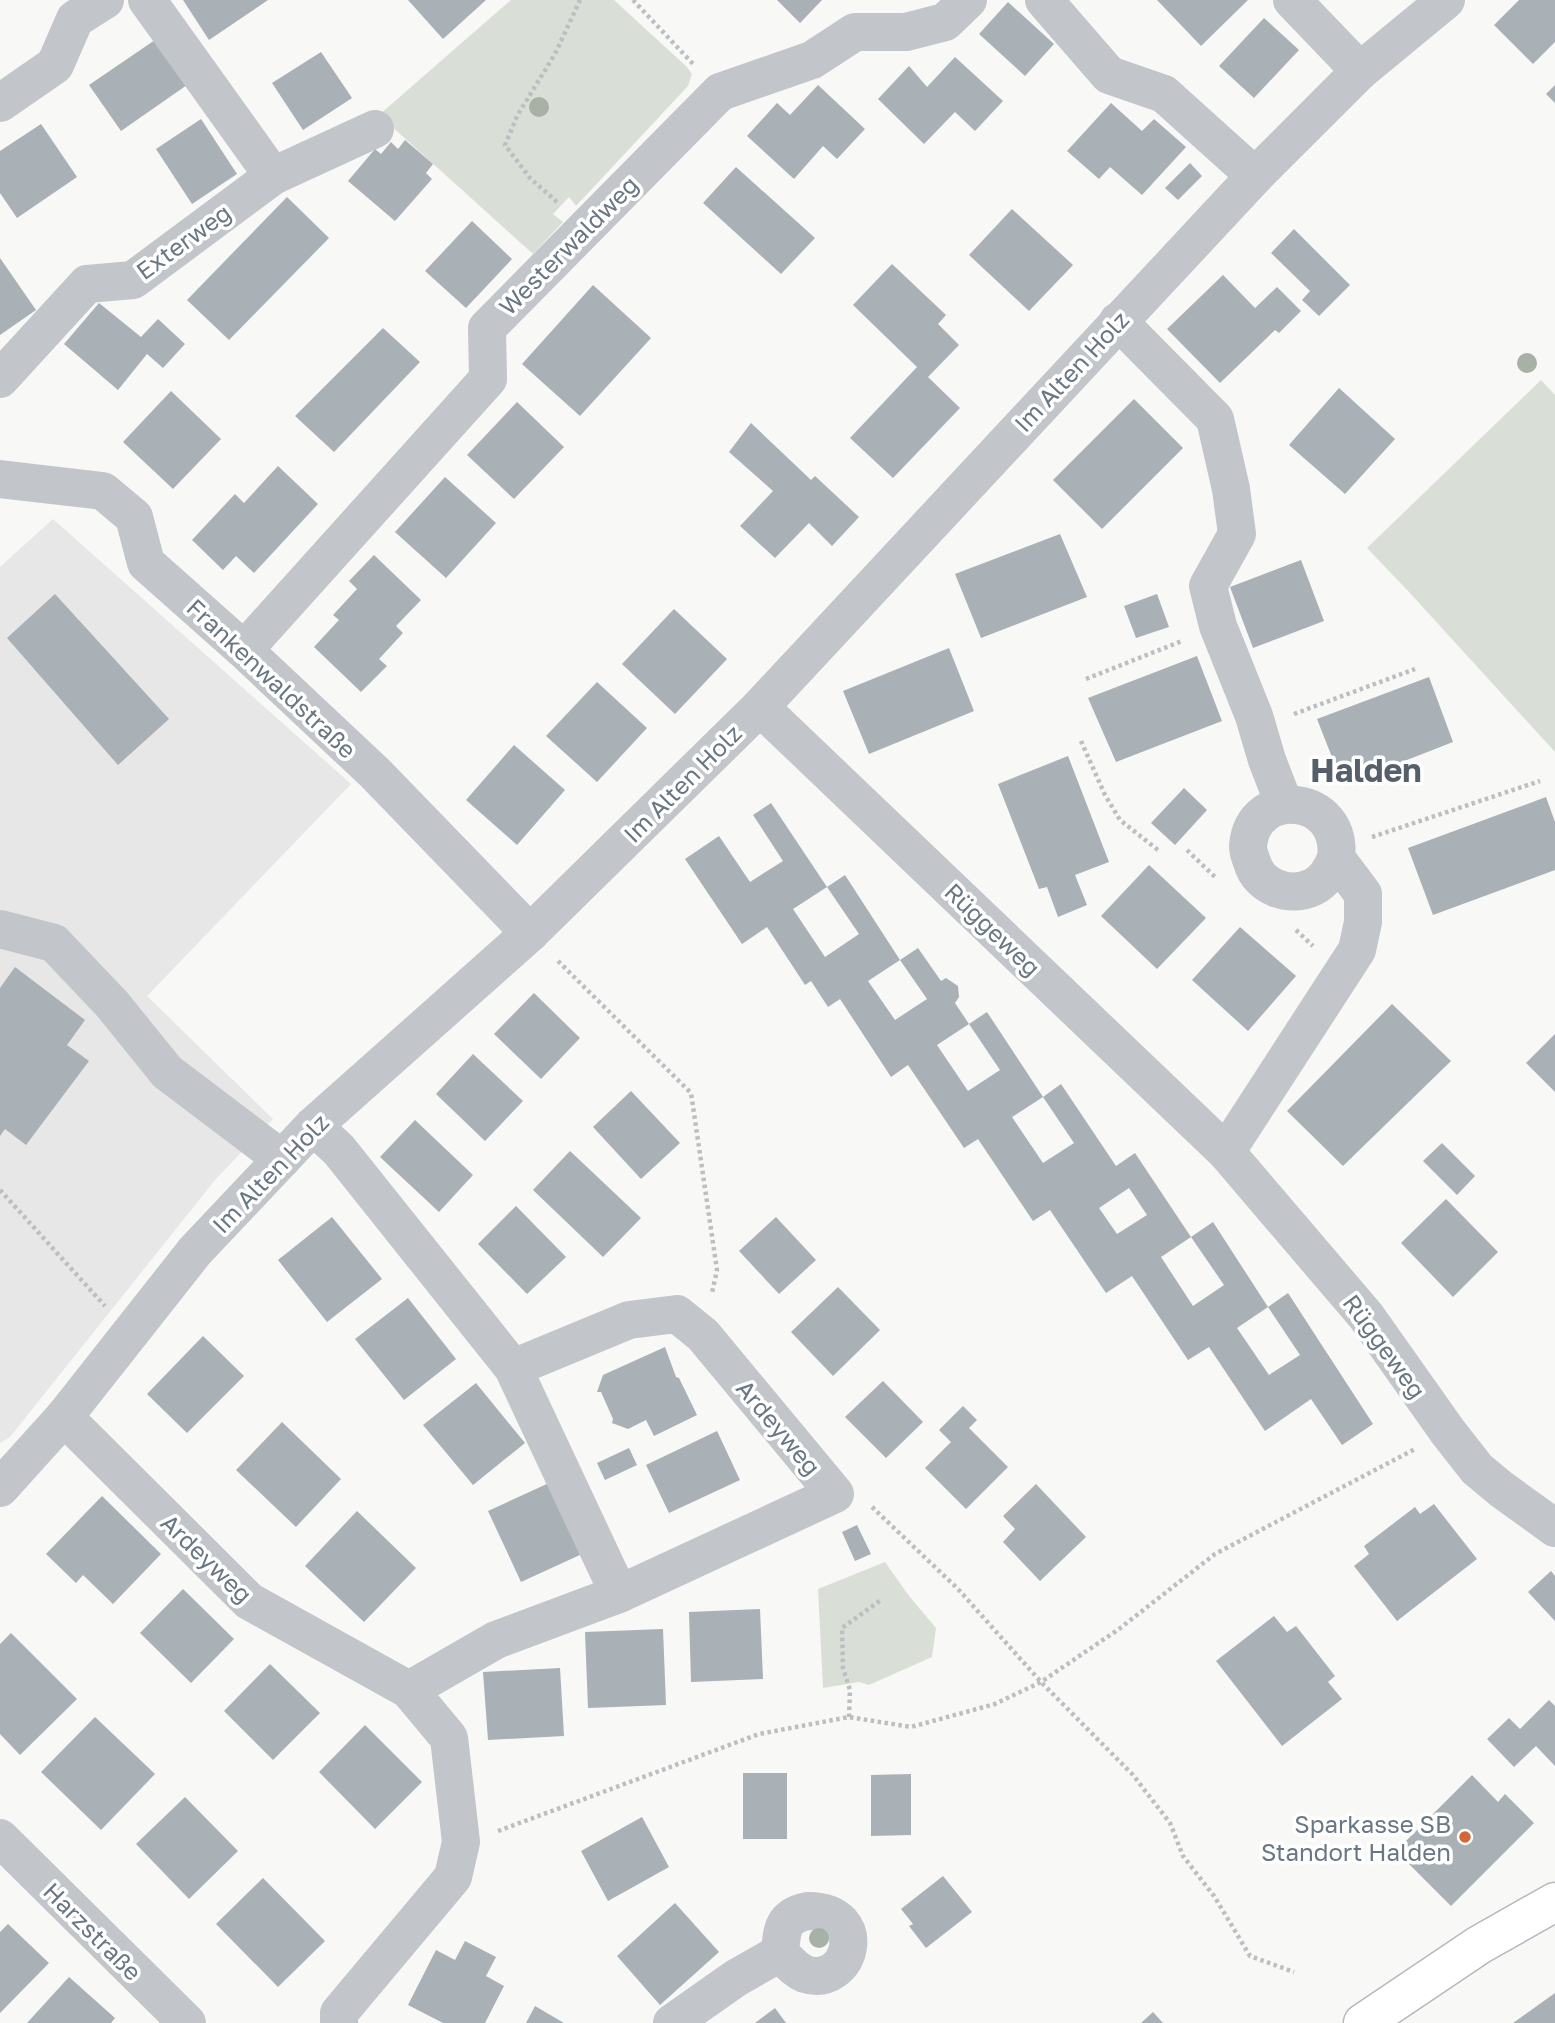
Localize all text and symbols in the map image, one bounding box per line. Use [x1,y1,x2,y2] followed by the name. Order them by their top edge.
[492,169,644,321] street label: Westerwaldweg
[130,197,236,285] street label: Exterweg
[1008,305,1134,437] street label: Im Alten Holz
[181,592,363,764] street label: Frankenwaldstraße
[617,718,747,848] street label: Im Alten Holz
[1310,751,1422,789] district label: Halden
[939,876,1047,982] street label: Rüggeweg
[206,1107,334,1239] street label: Im Alten Holz
[1338,1288,1432,1404] street label: Rüggeweg
[731,1374,827,1480] street label: Ardeyweg
[155,1508,259,1608] street label: Ardeyweg
[1261,1809,1451,1866] place label: Sparkasse SB Standort Halden
[1457,1829,1473,1845] marker: Sparkasse SB Standort Halden
[38,1876,148,1986] street label: Harzstraße

